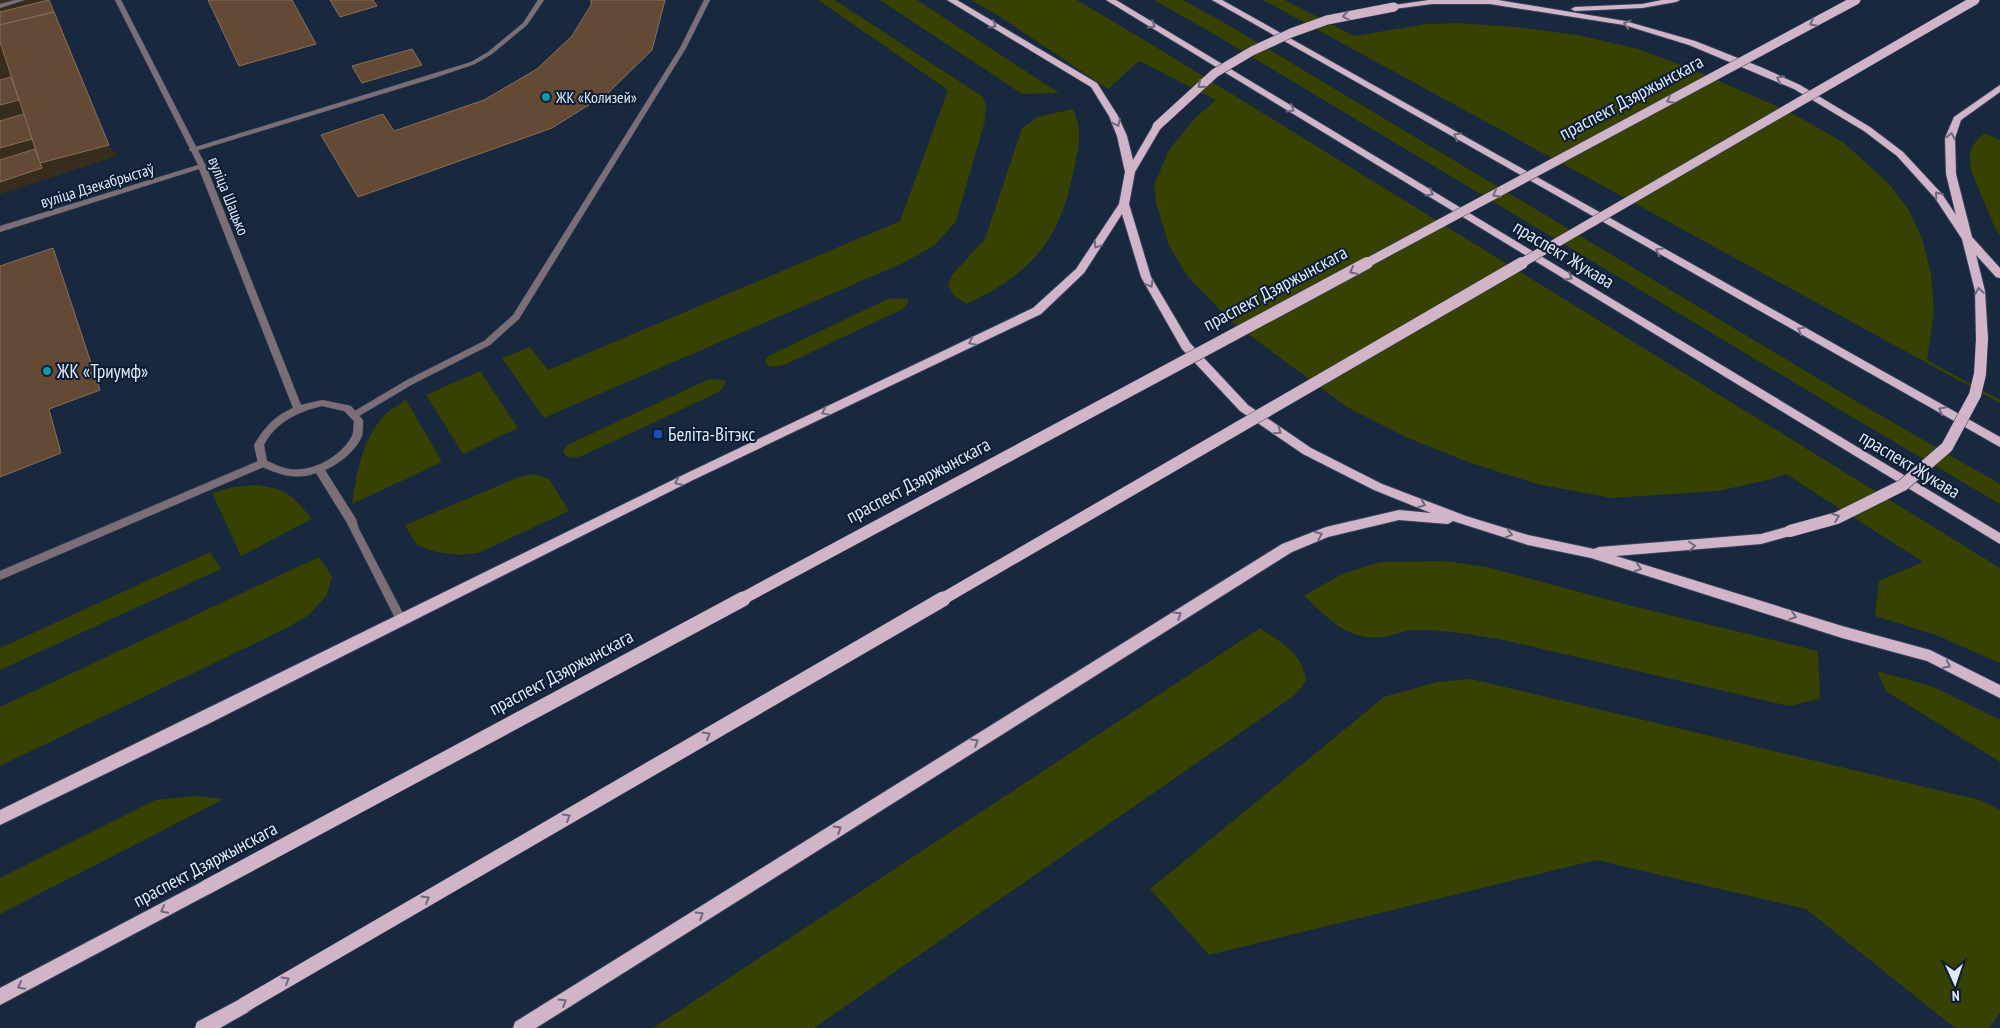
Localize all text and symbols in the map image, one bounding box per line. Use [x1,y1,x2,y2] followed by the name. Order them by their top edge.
[1342,11,1351,21] one-way arrow
[1809,17,1818,27] one-way arrow
[988,18,997,28] one-way arrow
[1146,18,1155,28] one-way arrow
[1624,20,1632,30] one-way arrow
[1555,49,1707,145] street label: праспект Дзяржынскага
[1776,75,1785,86] one-way arrow
[1198,80,1207,88] one-way arrow
[555,87,637,107] place label: ЖК «Колизей»
[540,91,552,103] marker: ЖК «Колизей»
[1666,94,1675,104] one-way arrow
[1285,102,1294,112] one-way arrow
[1111,118,1122,127] one-way arrow
[1946,132,1956,141] one-way arrow
[1453,133,1462,143] one-way arrow
[204,154,254,238] street label: вуліца Шацько
[38,158,156,212] street label: вуліца Дзекабрыстаў
[1424,187,1433,197] one-way arrow
[1492,187,1501,197] one-way arrow
[1934,192,1943,201] one-way arrow
[1509,214,1619,294] street label: праспект Жукава
[1094,240,1104,249] one-way arrow
[1199,240,1351,336] street label: праспект Дзяржынскага
[1656,247,1665,257] one-way arrow
[1349,264,1358,274] one-way arrow
[1563,271,1572,281] one-way arrow
[1144,278,1154,287] one-way arrow
[1975,286,1985,295] one-way arrow
[1797,327,1806,337] one-way arrow
[968,336,977,346] one-way arrow
[56,359,148,383] place label: ЖК «Триумф»
[41,365,53,377] marker: ЖК «Триумф»
[821,406,830,416] one-way arrow
[1939,407,1948,417] one-way arrow
[668,422,755,446] place label: Беліта-Вітэкс
[1855,424,1965,504] street label: праспект Жукава
[1272,425,1281,434] one-way arrow
[652,428,664,440] marker: Беліта-Вітэкс
[842,432,994,528] street label: праспект Дзяржынскага
[674,476,683,486] one-way arrow
[1417,498,1426,508] one-way arrow
[1831,513,1840,524] one-way arrow
[1505,529,1513,539] one-way arrow
[1314,530,1323,541] one-way arrow
[1689,540,1697,551] one-way arrow
[1633,562,1641,572] one-way arrow
[1788,611,1796,621] one-way arrow
[1172,612,1181,621] one-way arrow
[485,624,637,720] street label: праспект Дзяржынскага
[1942,659,1951,669] one-way arrow
[702,732,711,742] one-way arrow
[970,739,979,749] one-way arrow
[561,813,570,823] one-way arrow
[129,816,281,912] street label: праспект Дзяржынскага
[832,826,841,835] one-way arrow
[421,895,430,905] one-way arrow
[160,904,169,914] one-way arrow
[695,912,704,922] one-way arrow
[1930,958,1980,1008] north arrow
[280,977,289,987] one-way arrow
[17,980,26,990] one-way arrow
[1951,987,1960,1005] text: N
[557,999,566,1008] one-way arrow

